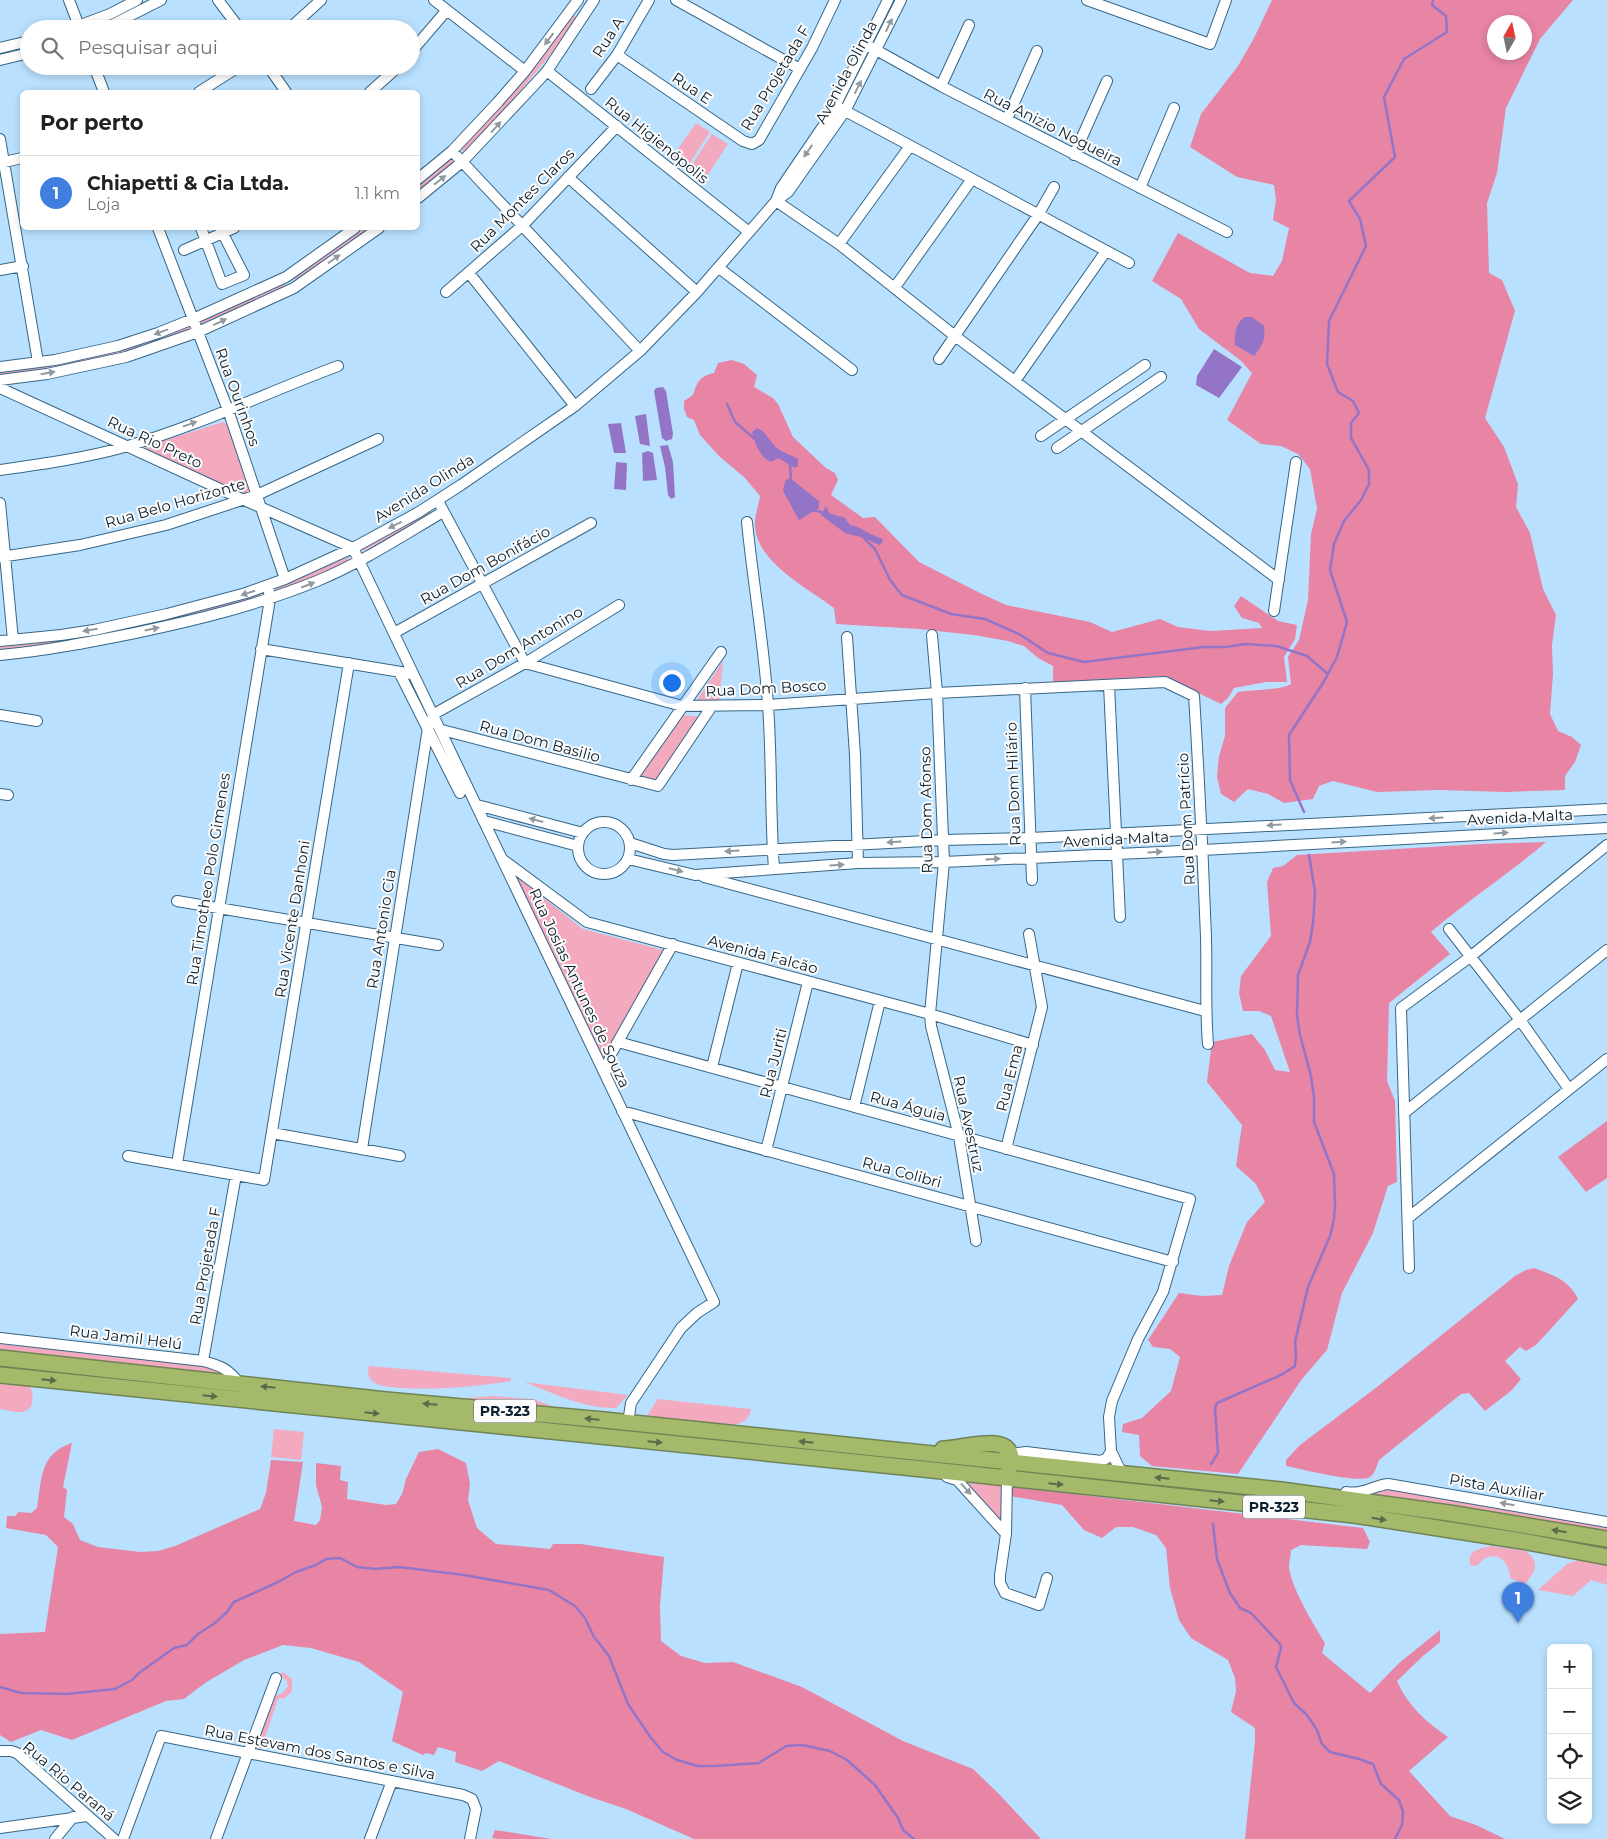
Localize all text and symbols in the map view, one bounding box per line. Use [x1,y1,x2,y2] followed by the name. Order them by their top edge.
[588,13,628,61] street label: Rua A
[1487,15,1532,60] north arrow
[811,17,881,127] street label: Avenida Olinda
[885,18,893,32] one-way arrow
[20,20,420,75] search box
[736,22,814,134] street label: Rua Projetada F
[544,32,555,45] one-way arrow
[38,34,66,62] icon: search
[78,36,218,59] text: Pesquisar aqui
[669,68,715,108] street label: Rua E
[854,80,862,94] one-way arrow
[981,84,1125,170] street label: Rua Anizio Nogueira
[601,92,713,188] street label: Rua Higienópolis
[40,110,144,135] text: Por perto
[490,121,502,133] one-way arrow
[466,144,578,256] street label: Rua Montes Claros
[803,144,813,158] one-way arrow
[87,172,289,195] text: Chiapetti & Cia Ltda.
[433,174,446,185] one-way arrow
[53,184,59,203] text: 1
[355,184,400,203] text: 1.1 km
[87,195,120,214] text: Loja
[327,254,340,264] one-way arrow
[213,318,227,326] one-way arrow
[153,328,168,336] one-way arrow
[211,345,265,449] street label: Rua Ourinhos
[41,369,57,377] one-way arrow
[105,412,205,472] street label: Rua Rio Preto
[183,420,198,428] one-way arrow
[371,450,477,526] street label: Avenida Olinda
[103,474,247,532] street label: Rua Belo Horizonte
[388,521,402,529] one-way arrow
[417,521,553,609] street label: Rua Dom Bonifácio
[300,581,315,588] one-way arrow
[240,589,255,597] one-way arrow
[452,601,586,693] street label: Rua Dom Antonino
[144,625,159,633] one-way arrow
[81,627,97,635] one-way arrow
[659,670,685,696] your location
[705,675,827,701] street label: Rua Dom Bosco
[477,716,603,766] street label: Rua Dom Basilio
[1001,722,1025,846] street label: Rua Dom Hilário
[915,746,937,874] street label: Rua Dom Afonso
[1173,752,1199,886] street label: Rua Dom Patrício
[182,771,234,987] street label: Rua Timotheo Polo Gimenes
[1466,805,1574,829] street label: Avenida Malta
[1428,814,1444,822] one-way arrow
[528,816,543,824] one-way arrow
[1265,822,1281,830] one-way arrow
[1062,827,1170,851] street label: Avenida Malta
[1494,829,1510,837] one-way arrow
[1331,838,1347,846] one-way arrow
[270,839,314,999] street label: Rua Vicente Danhoni
[886,839,902,847] one-way arrow
[724,847,740,855] one-way arrow
[1147,847,1163,855] one-way arrow
[985,855,1001,863] one-way arrow
[830,860,846,868] one-way arrow
[668,866,683,874] one-way arrow
[362,868,400,990] street label: Rua Antonio Cia
[525,885,635,1091] street label: Rua Josias Antunes de Souza
[706,930,820,978] street label: Avenida Falcão
[755,1026,791,1100] street label: Rua Juriti
[991,1042,1027,1114] street label: Rua Ema
[949,1074,989,1174] street label: Rua Avestruz
[868,1087,948,1125] street label: Rua Águia
[860,1152,944,1192] street label: Rua Colibri
[185,1205,225,1327] street label: Rua Projetada F
[69,1321,183,1353] street label: Rua Jamil Helú
[41,1376,57,1384] one-way arrow
[260,1383,276,1391] one-way arrow
[202,1393,218,1401] one-way arrow
[422,1400,438,1408] one-way arrow
[474,1400,536,1422] road number: PR-323
[364,1409,380,1417] one-way arrow
[584,1415,600,1423] one-way arrow
[648,1438,664,1446] one-way arrow
[797,1438,813,1446] one-way arrow
[1448,1469,1546,1505] street label: Pista Auxiliar
[1154,1474,1170,1482] one-way arrow
[1048,1480,1064,1488] one-way arrow
[960,1483,972,1495] one-way arrow
[1243,1495,1305,1518] road number: PR-323
[1210,1497,1226,1505] one-way arrow
[1499,1500,1515,1508] one-way arrow
[1371,1516,1387,1524] one-way arrow
[1551,1526,1567,1534] one-way arrow
[1502,1582,1534,1623] pin: 1
[1547,1644,1592,1824] map controls
[1547,1644,1592,1689] button: +
[1547,1689,1592,1734] button: −
[203,1720,437,1784] street label: Rua Estevam dos Santos e Silva
[1547,1734,1592,1779] button: locate
[19,1737,119,1825] street label: Rua Rio Paraná
[1547,1779,1592,1824] button: layers

